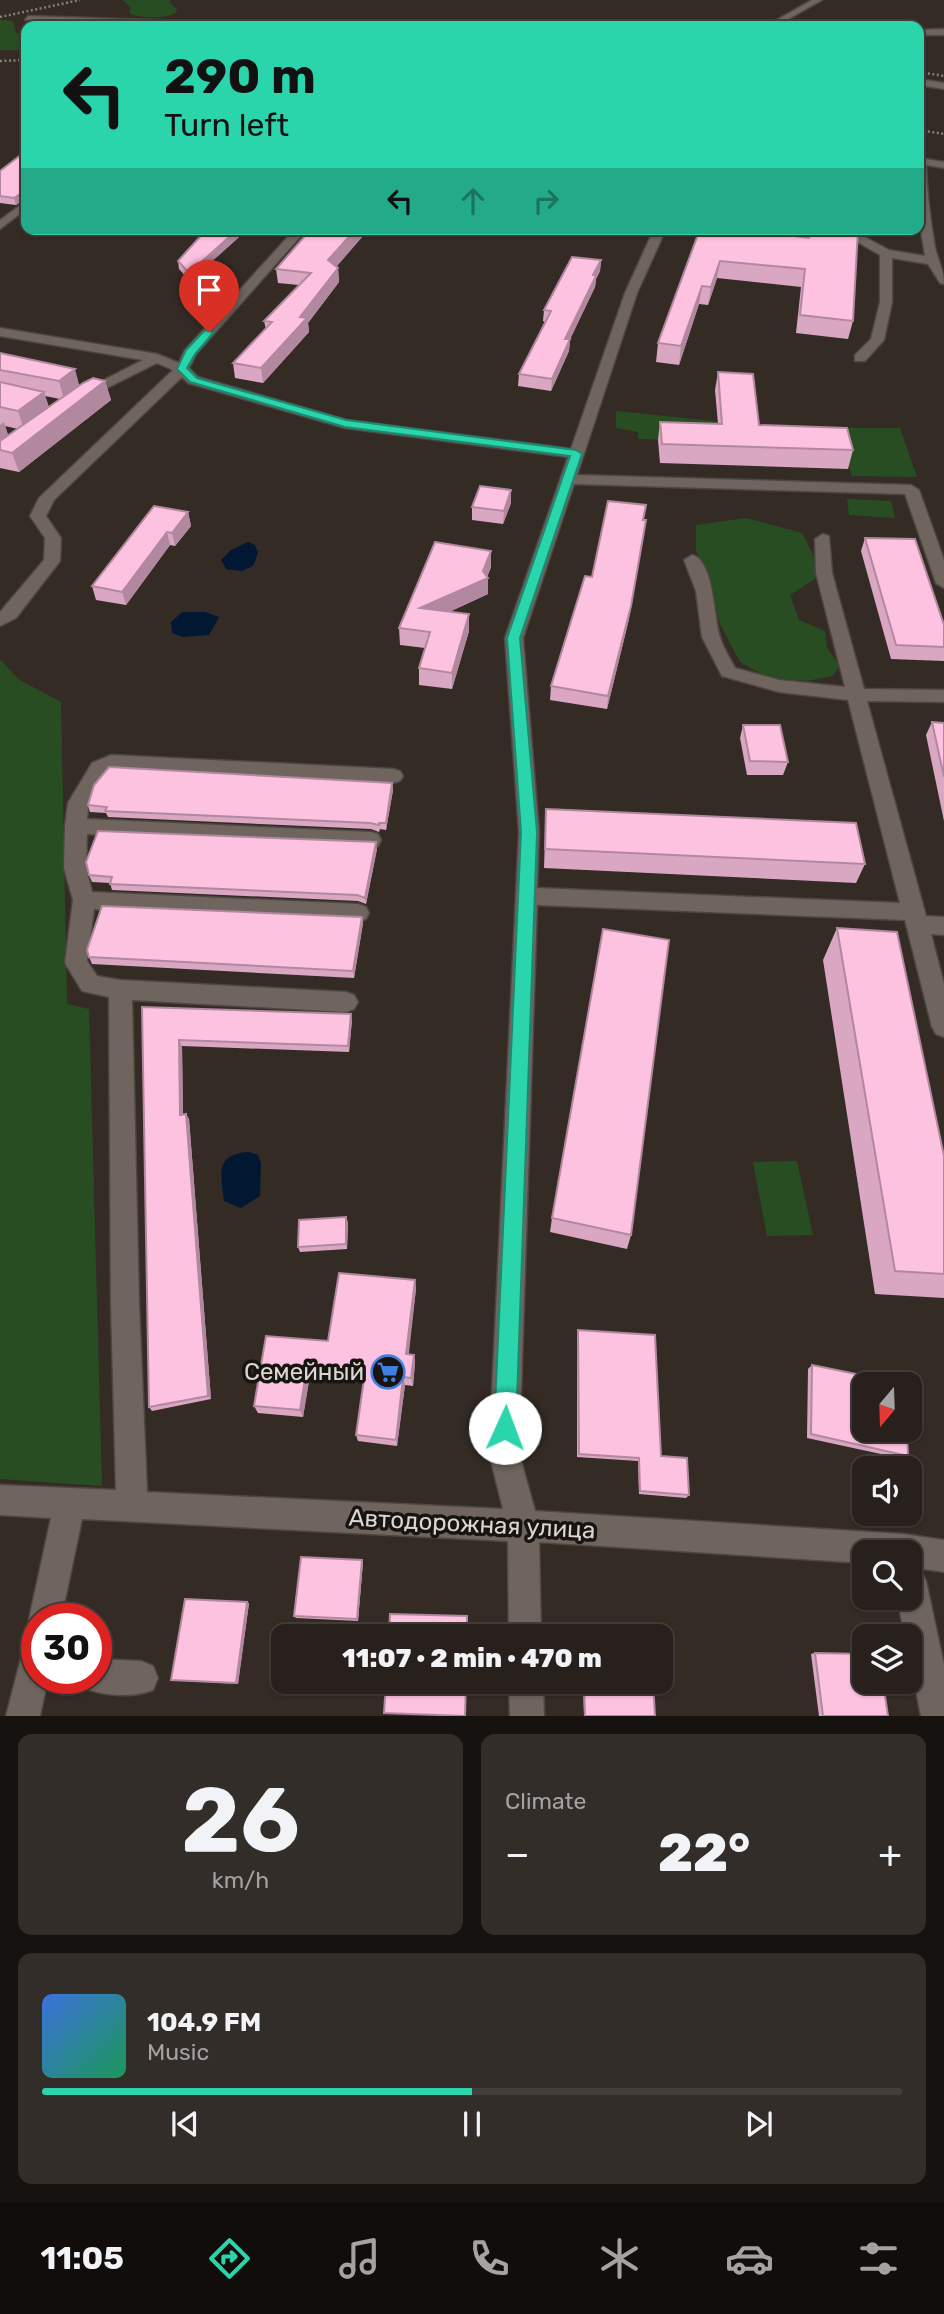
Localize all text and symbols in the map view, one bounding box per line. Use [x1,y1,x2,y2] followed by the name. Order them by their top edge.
[164,47,316,105] text: 290 m
[49,49,140,140] icon: left
[164,106,289,144] text: Turn left
[381,182,419,220] icon: left
[454,182,492,220] icon: ahead
[527,182,565,220] icon: right
[179,260,239,332] pin
[190,271,228,309] icon: arrive
[369,1353,407,1391] supermarket icon: Семейный
[244,1358,364,1386] place label: Семейный
[852,1372,922,1442] north arrow
[852,1372,922,1694] map controls
[468,1391,542,1465] position arrow
[852,1456,922,1526] button: sound
[348,1504,596,1544] street label: Автодорожная улица
[852,1540,922,1610] button: search
[21,1603,112,1694] speed limit sign: 30
[852,1624,922,1694] button: layers
[342,1643,602,1674] text: 11:07 · 2 min · 470 m
[181,1766,300,1874] text: 26
[505,1787,586,1815] text: Climate
[658,1822,750,1884] text: 22°
[505,1831,530,1877] text: −
[878,1831,902,1877] text: +
[212,1866,269,1894] text: km/h
[147,2007,261,2038] text: 104.9 FM
[147,2038,209,2066] text: Music
[166,2105,204,2143] icon: previous
[453,2105,491,2143] icon: pause
[740,2105,778,2143] icon: next
[205,2234,254,2283] icon: directions
[335,2234,384,2283] icon: music
[465,2234,514,2283] icon: phone
[595,2234,644,2283] icon: climate
[725,2234,774,2283] icon: car
[854,2234,903,2283] icon: filters
[40,2239,124,2277] text: 11:05

